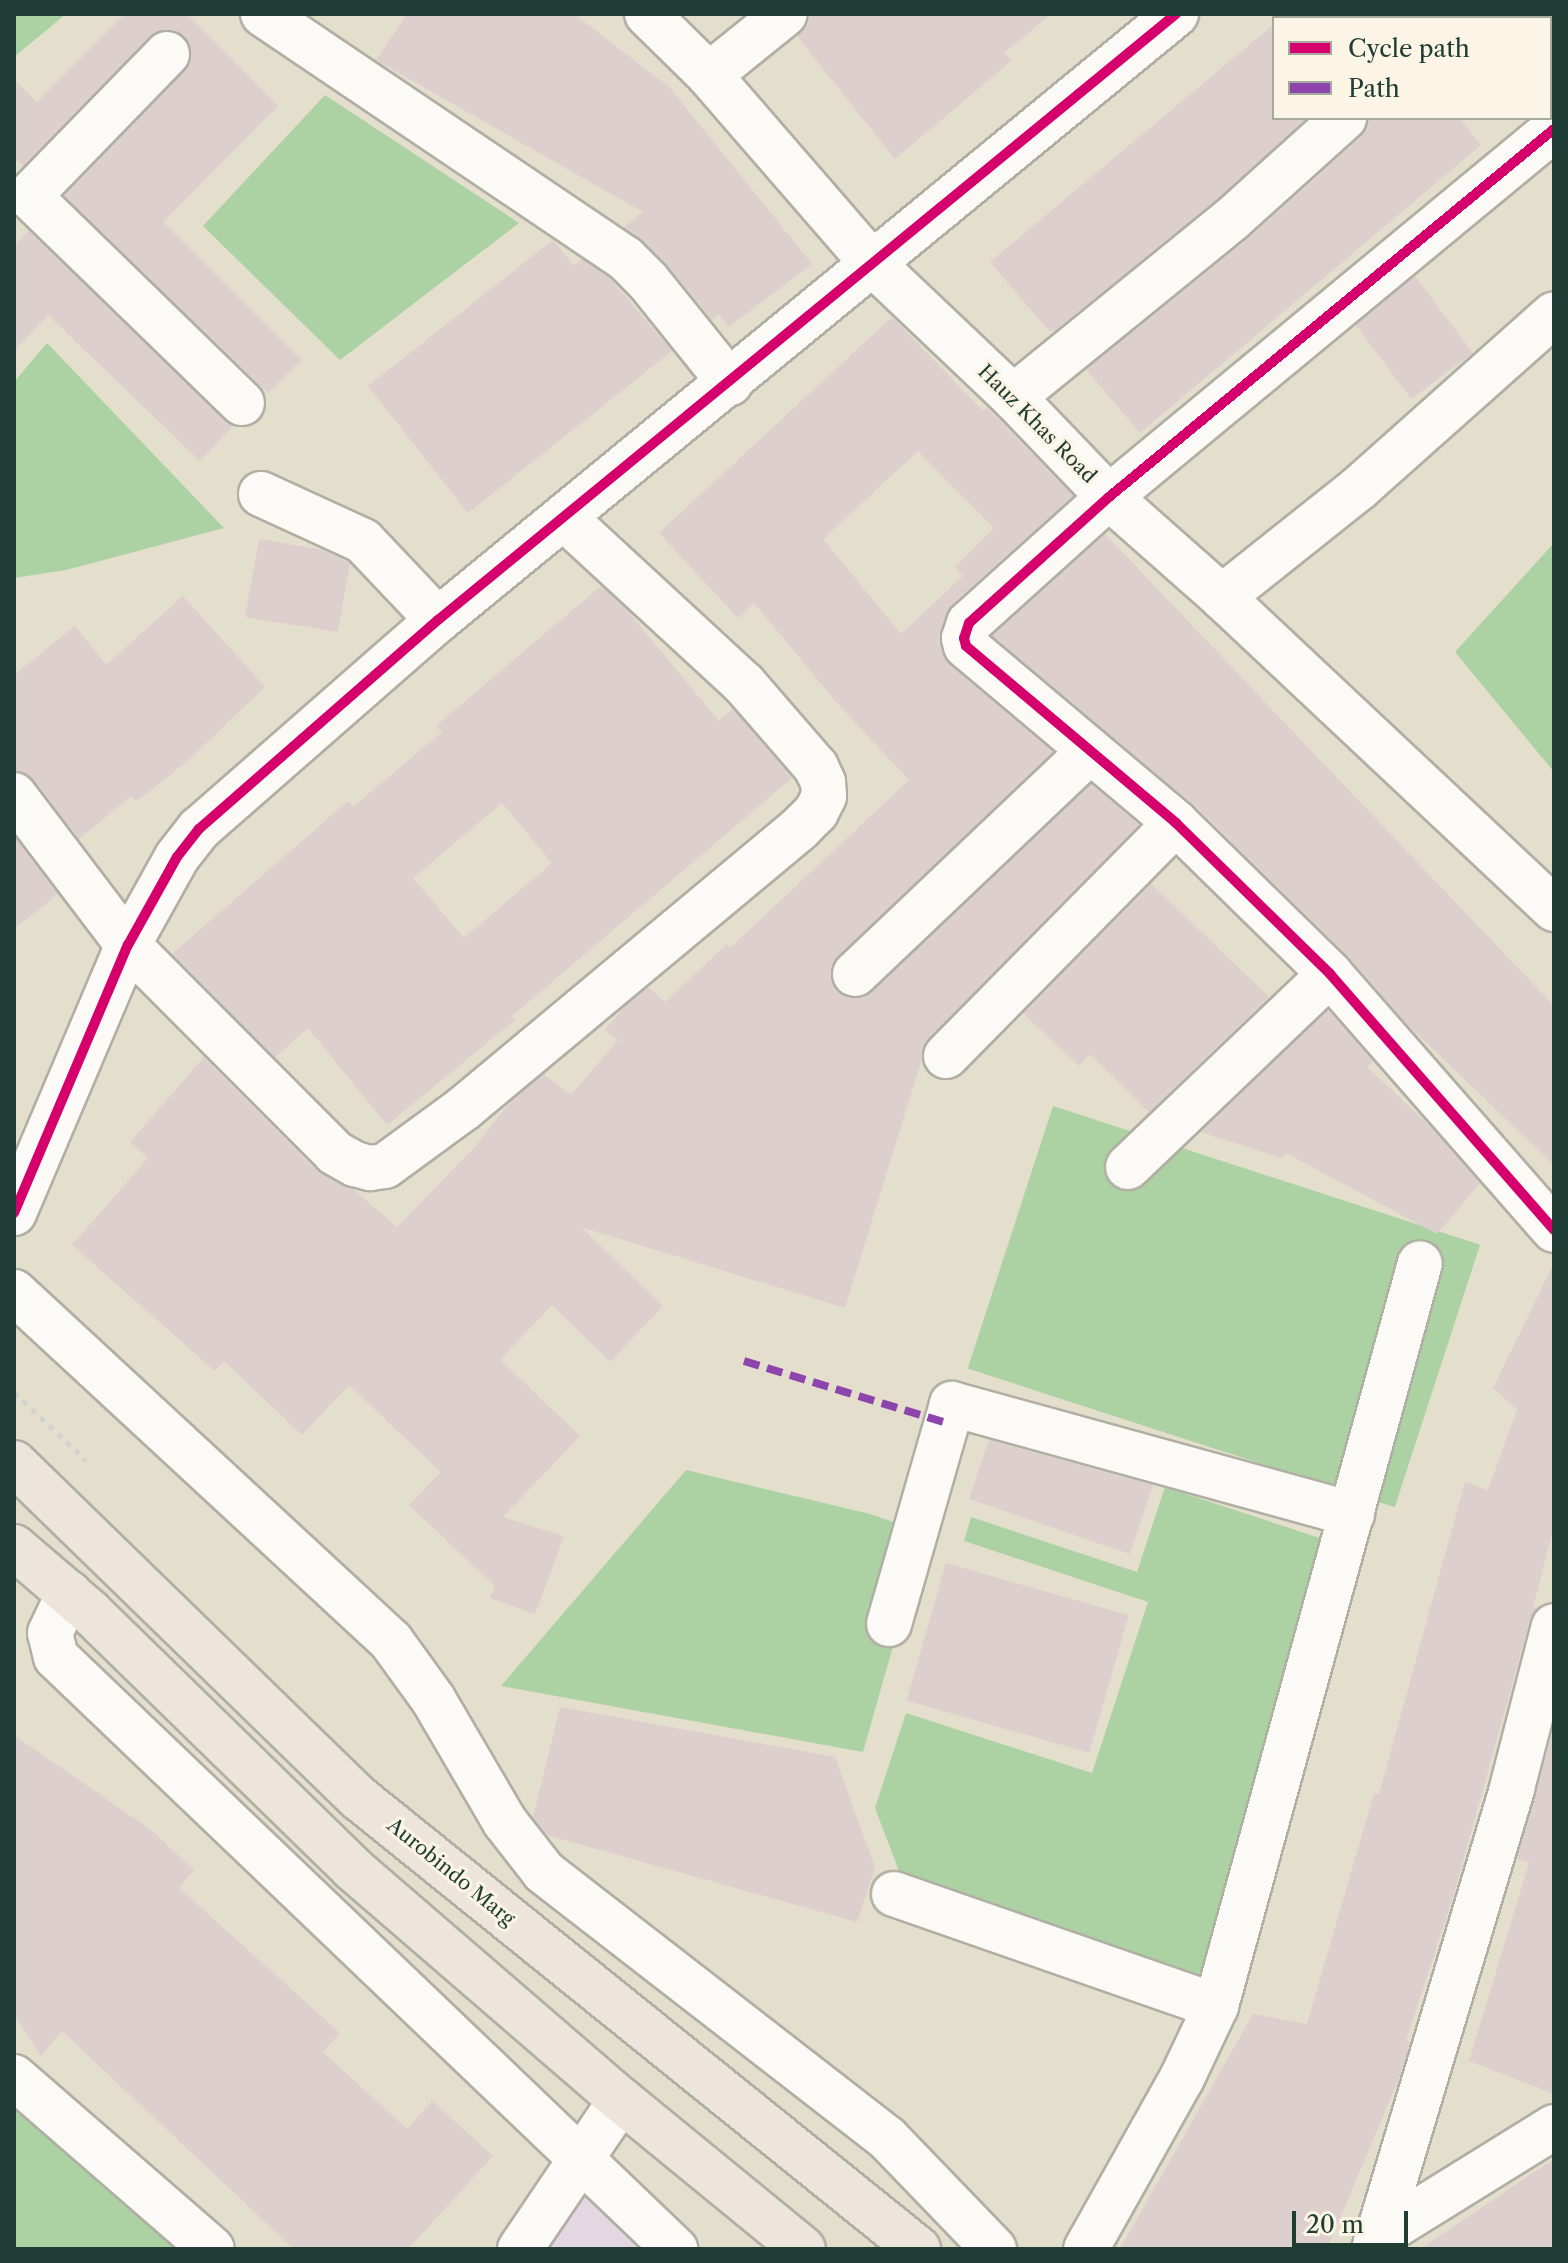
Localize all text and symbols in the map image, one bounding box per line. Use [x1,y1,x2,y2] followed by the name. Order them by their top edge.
[1272,16,1552,120] legend
[1348,34,1470,63] text: Cycle path
[1348,74,1400,103] text: Path
[973,360,1101,488] street label: Hauz Khas Road
[382,1813,520,1931] street label: Aurobindo Marg
[1296,2195,1412,2245] scale bar
[1306,2210,1364,2239] text: 20 m

